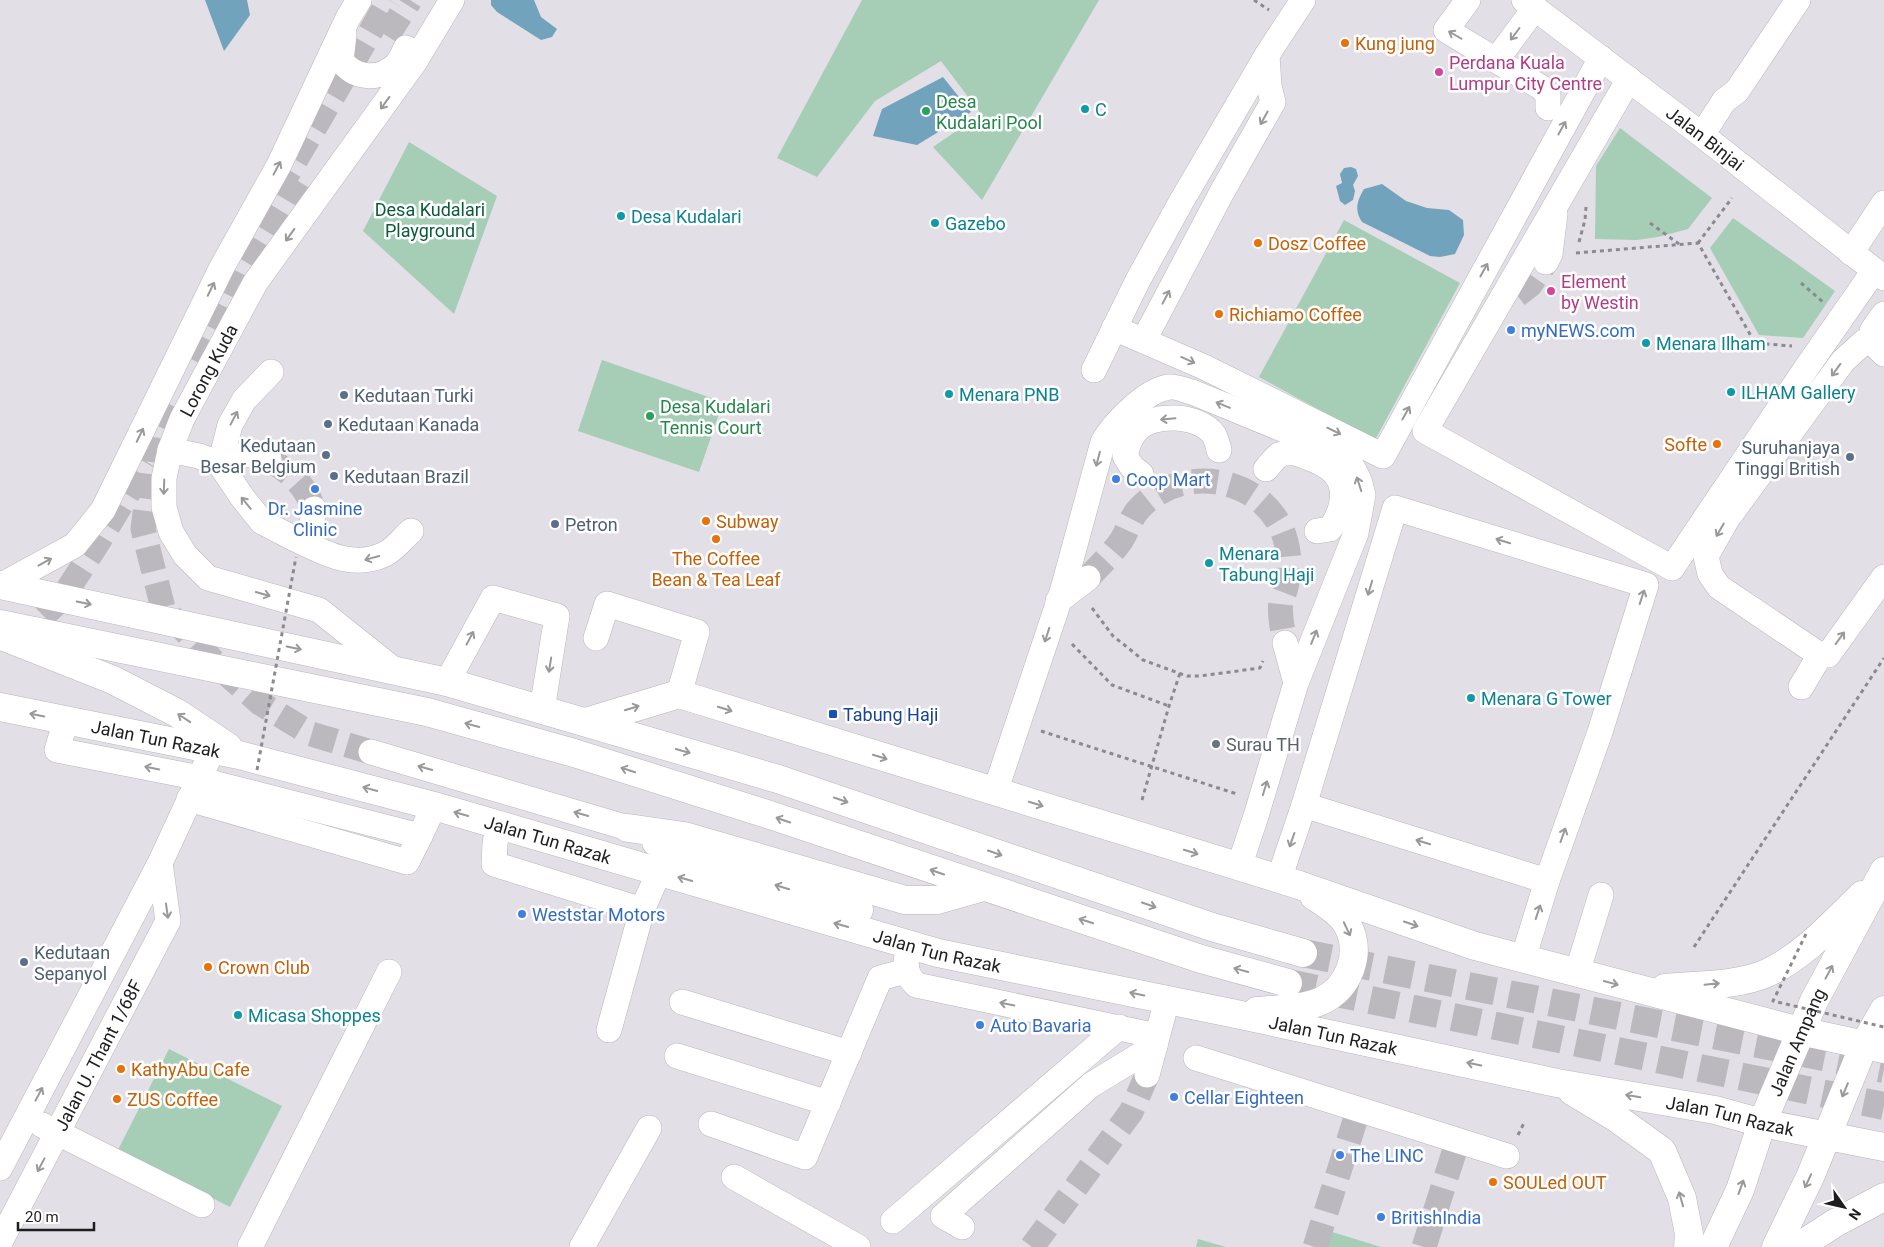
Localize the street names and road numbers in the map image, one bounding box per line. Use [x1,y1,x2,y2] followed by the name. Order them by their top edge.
[1663,101,1748,175] street label: Jalan Binjai
[175,320,242,420] street label: Lorong Kuda
[90,715,223,762] street label: Jalan Tun Razak
[482,811,615,868] street label: Jalan Tun Razak
[871,924,1004,976] street label: Jalan Tun Razak
[50,976,146,1134] street label: Jalan U. Thant 1/68F
[1764,984,1830,1099] street label: Jalan Ampang
[1267,1011,1400,1059] street label: Jalan Tun Razak
[1664,1091,1797,1140] street label: Jalan Tun Razak

